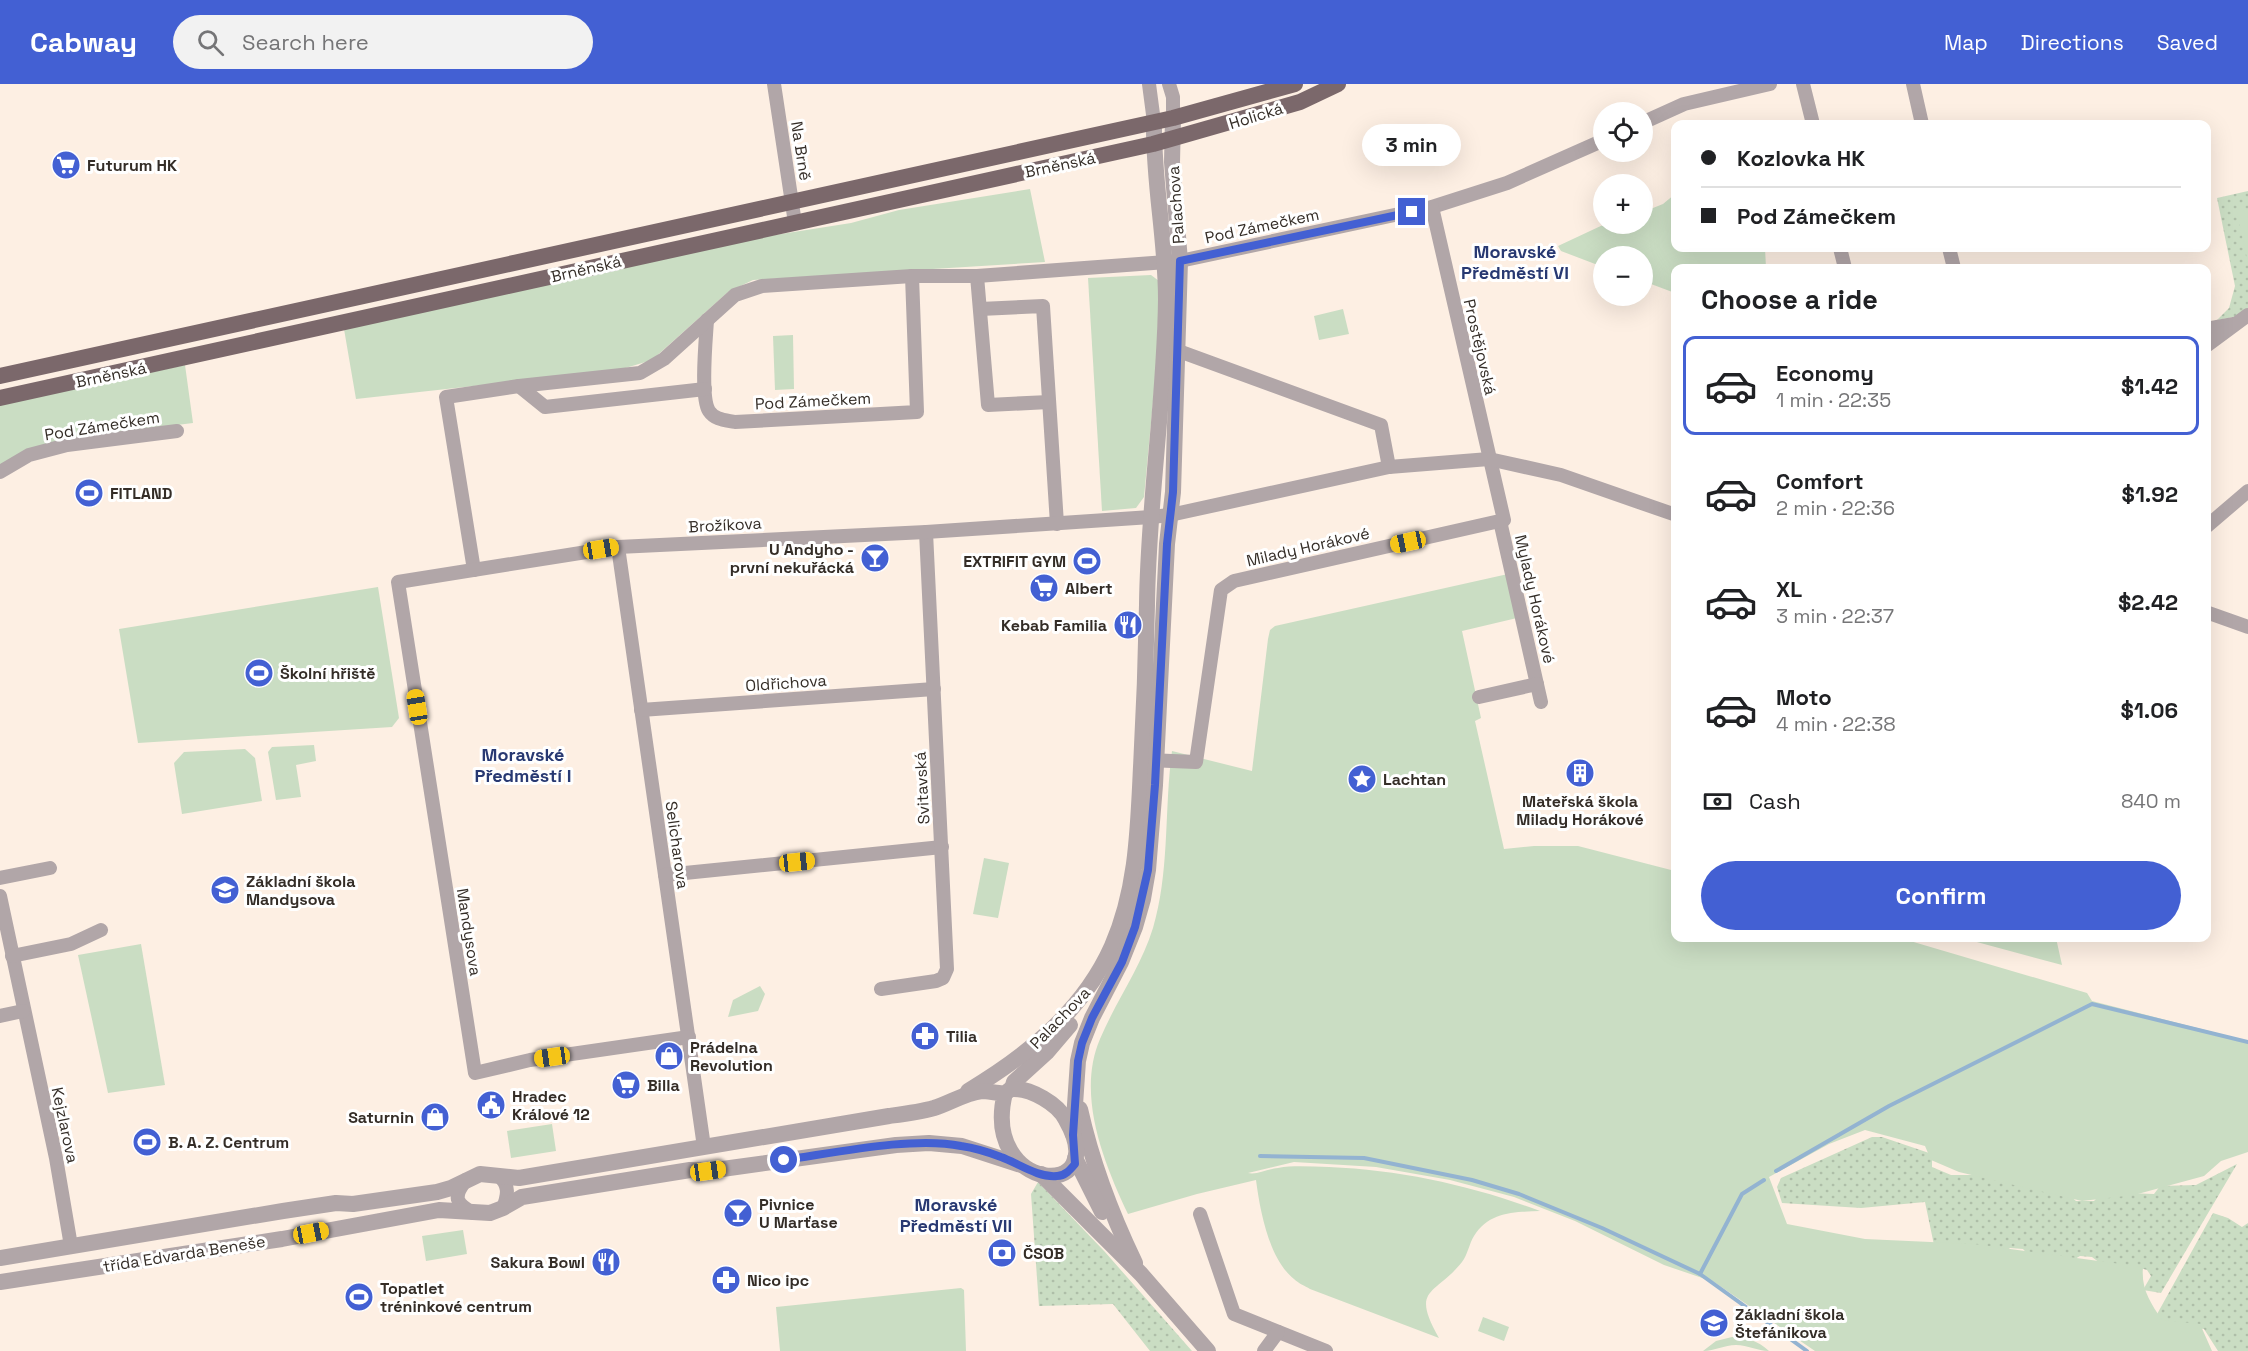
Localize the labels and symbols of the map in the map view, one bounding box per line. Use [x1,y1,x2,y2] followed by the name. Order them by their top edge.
[1226,98,1286,134] street label: Holická
[786,120,816,182] street label: Na Brně
[1362,125,1462,167] callout: 3 min
[1023,147,1097,183] street label: Brněnská
[50,149,82,181] supermarket icon: Futurum HK
[87,155,177,176] place label: Futurum HK
[1163,165,1189,245] street label: Palachova
[1398,198,1425,225] route end
[1203,204,1321,248] street label: Pod Zámečkem
[1461,240,1569,284] district label: Moravské Předměstí VI
[549,251,623,287] street label: Brněnská
[1459,297,1501,397] street label: Prostějovská
[74,357,148,393] street label: Brněnská
[754,387,872,415] street label: Pod Zámečkem
[43,407,161,445] street label: Pod Zámečkem
[73,477,105,509] sports icon: FITLAND
[110,483,172,504] place label: FITLAND
[688,513,762,537] street label: Brožíkova
[1244,523,1372,571] street label: Milady Horákové
[1389,529,1427,555] car
[1510,533,1560,665] street label: Mylady Horákové
[582,537,620,561] car
[730,539,854,578] place label: U Andyho - první nekuřácká
[859,542,891,574] bar icon: U Andyho - první nekuřácká
[1071,545,1103,577] sports icon: EXTRIFIT GYM
[963,551,1066,572] place label: EXTRIFIT GYM
[1028,572,1060,604] supermarket icon: Albert
[1065,578,1112,599] place label: Albert
[1112,609,1144,641] restaurant icon: Kebab Familia
[1001,615,1107,636] place label: Kebab Familia
[243,657,275,689] sports icon: Školní hřiště
[280,663,375,684] place label: Školní hřiště
[745,670,827,696] street label: Oldřichova
[405,688,429,726] car
[475,743,571,787] district label: Moravské Předměstí I
[910,751,934,825] street label: Svitavská
[1564,757,1596,789] building icon: Mateřská škola Milady Horákové
[1346,763,1378,795] place icon: Lachtan
[1383,769,1446,790] place label: Lachtan
[1516,791,1644,830] place label: Mateřská škola Milady Horákové
[660,800,694,890] street label: Selicharova
[778,851,816,873] car
[246,871,355,910] place label: Základní škola Mandysova
[209,874,241,906] school or university icon: Základní škola Mandysova
[452,887,486,977] street label: Mandysova
[1025,983,1095,1053] street label: Palachova
[909,1020,941,1052] pharmacy icon: Tilia
[946,1026,977,1047] place label: Tilia
[690,1037,773,1076] place label: Prádelna Revolution
[653,1040,685,1072] shop icon: Prádelna Revolution
[533,1046,571,1068] car
[610,1069,642,1101] supermarket icon: Billa
[647,1075,680,1096] place label: Billa
[47,1085,83,1165] street label: Kejzlarova
[512,1086,590,1125] place label: Hradec Králové 12
[475,1089,507,1121] public building icon: Hradec Králové 12
[419,1101,451,1133] shop icon: Saturnin
[348,1107,414,1128] place label: Saturnin
[131,1126,163,1158] sports icon: B. A. Z. Centrum
[168,1132,289,1153] place label: B. A. Z. Centrum
[770,1146,797,1173] route start
[689,1160,727,1182] car
[900,1193,1012,1237] district label: Moravské Předměstí VII
[759,1194,838,1233] place label: Pivnice U Marťase
[722,1197,754,1229] bar icon: Pivnice U Marťase
[292,1221,330,1245] car
[101,1231,267,1277] street label: třída Edvarda Beneše
[986,1237,1018,1269] bank icon: ČSOB
[1023,1243,1064,1264] place label: ČSOB
[590,1246,622,1278] restaurant icon: Sakura Bowl
[491,1252,585,1273] place label: Sakura Bowl
[710,1264,742,1296] pharmacy icon: Nico ipc
[747,1270,809,1291] place label: Nico ipc
[380,1278,532,1317] place label: Topatlet tréninkové centrum
[343,1281,375,1313] sports icon: Topatlet tréninkové centrum
[1735,1304,1844,1343] place label: Základní škola Štefánikova
[1698,1307,1730,1339] school or university icon: Základní škola Štefánikova

